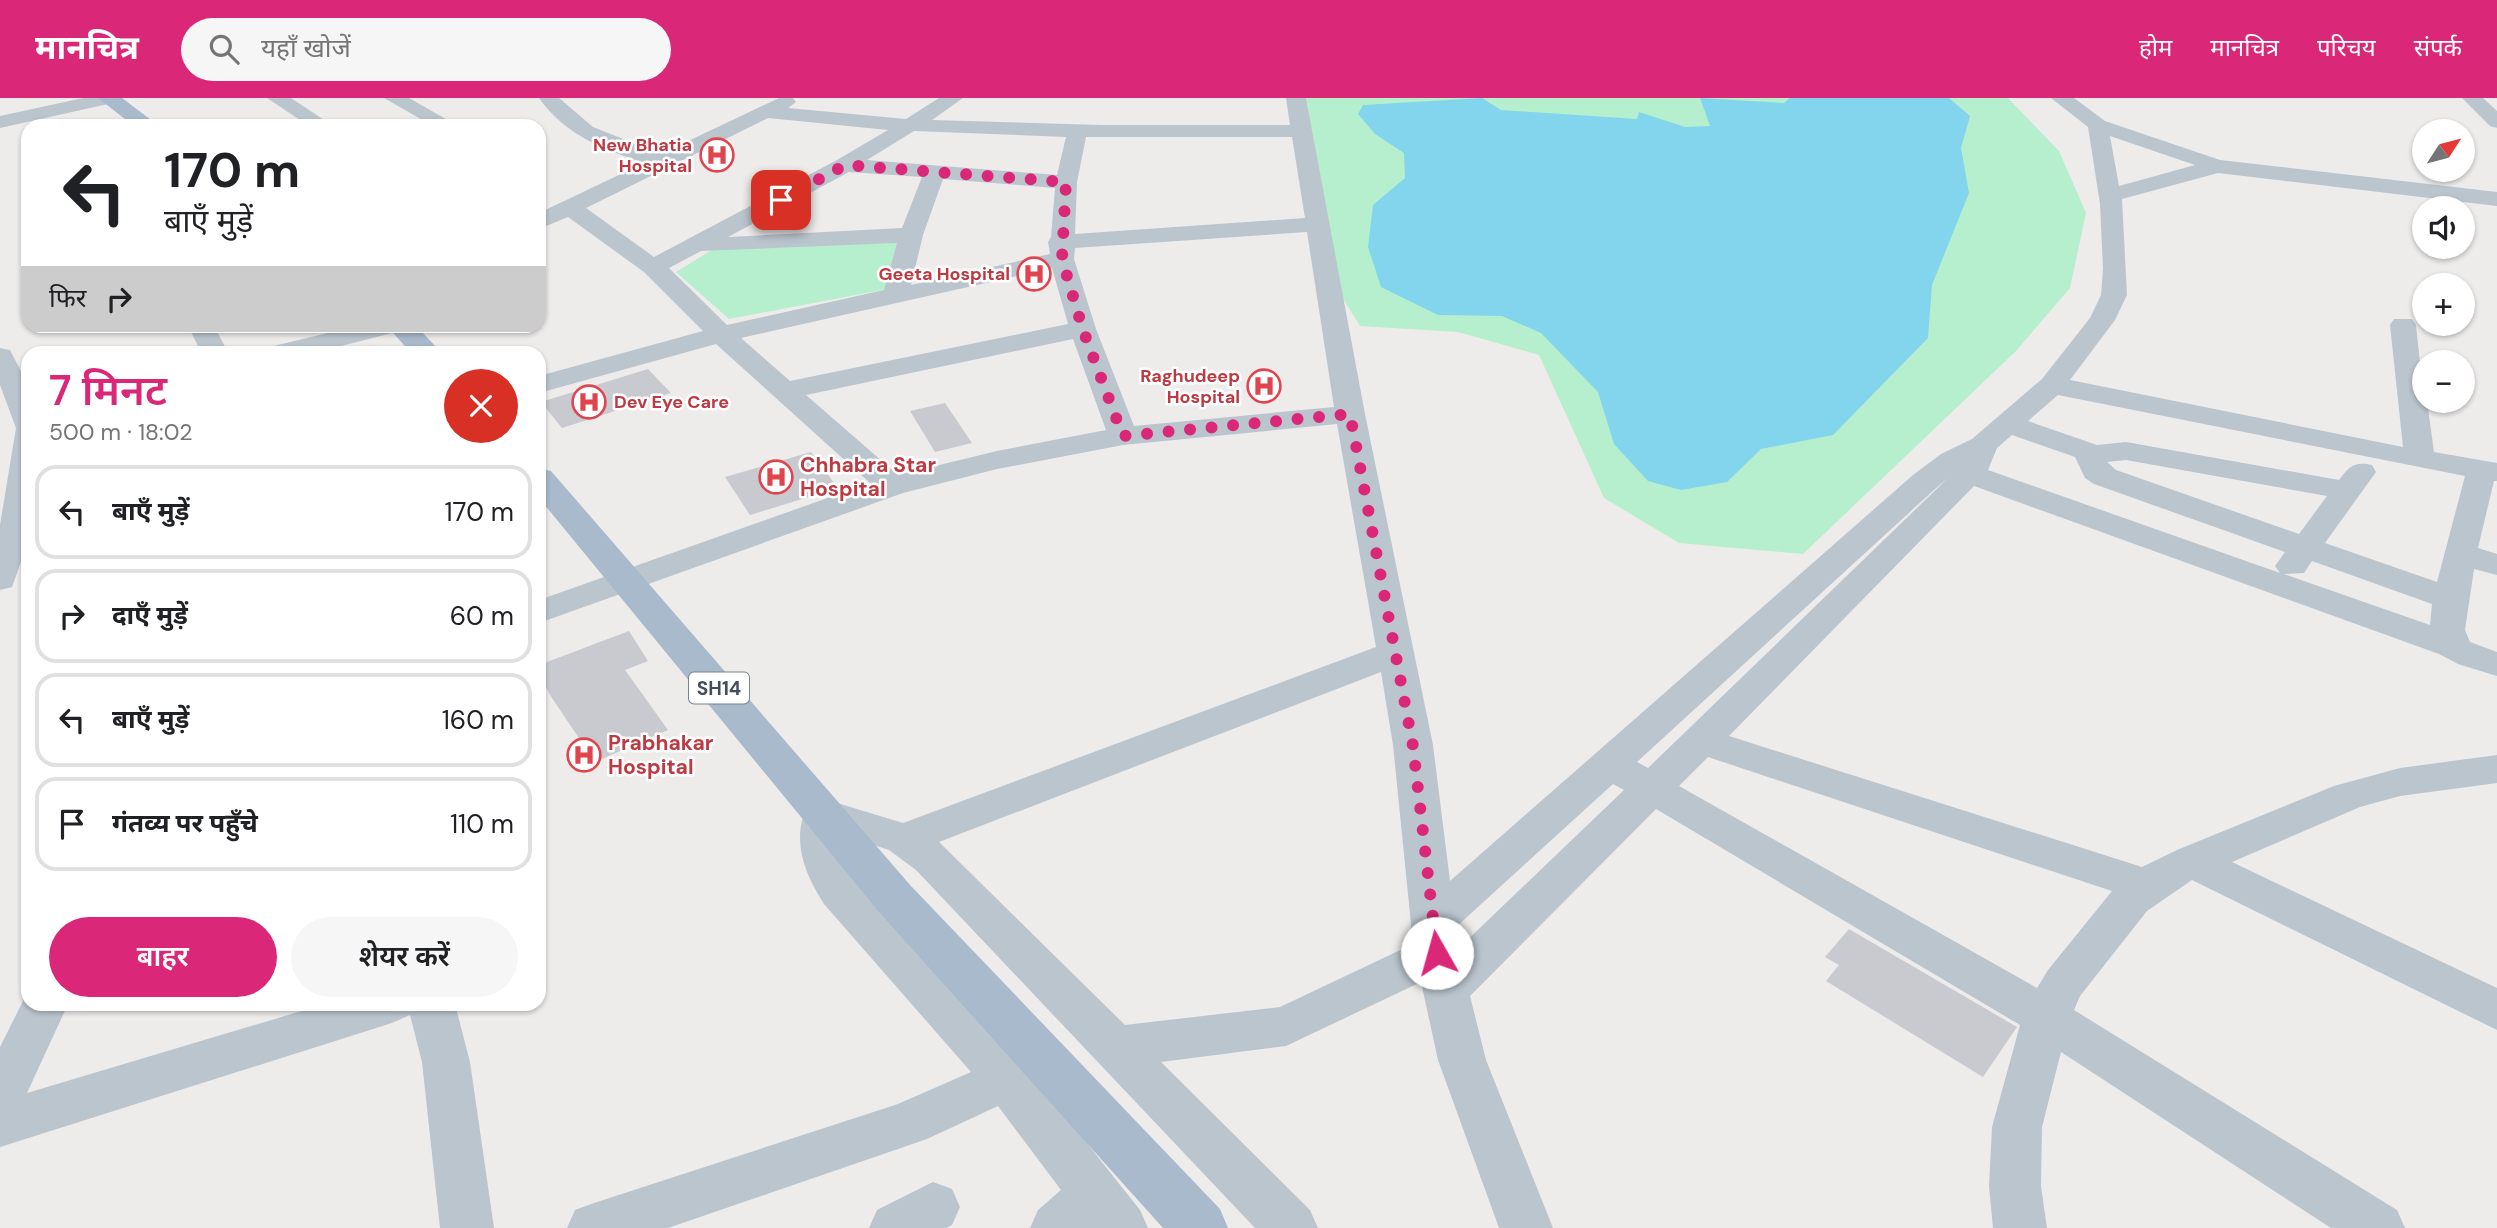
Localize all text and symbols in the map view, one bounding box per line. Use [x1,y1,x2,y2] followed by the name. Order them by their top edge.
[181,18,671,81] search box
[35,26,139,69] text: मानचित्र
[205,30,243,68] icon: search
[261,31,351,65] text: यहाँ खोजें
[2139,32,2172,63] text: होम
[2210,32,2279,63] text: मानचित्र
[2317,32,2376,63] text: परिचय
[2414,32,2462,63] text: संपर्क
[2412,119,2474,182] north arrow
[2412,119,2475,413] map controls
[593,133,692,178] place label: New Bhatia Hospital
[698,136,736,174] hospital icon: New Bhatia Hospital
[164,138,300,202] text: 170 m
[49,147,140,238] icon: left
[751,170,811,230] pin
[762,181,800,219] icon: arrive
[2412,196,2475,259] button: sound
[164,200,253,242] text: बाएँ मुड़ें
[1015,255,1053,293] hospital icon: Geeta Hospital
[879,262,1010,286] place label: Geeta Hospital
[2412,273,2475,336] button: +
[100,280,138,318] icon: right
[49,281,86,315] text: फिर
[2412,350,2475,413] button: −
[49,363,167,418] text: 7 मिनट
[1140,364,1240,409] place label: Raghudeep Hospital
[1245,367,1283,405] hospital icon: Raghudeep Hospital
[444,369,518,443] button: close
[570,383,608,421] hospital icon: Dev Eye Care
[614,390,729,414] place label: Dev Eye Care
[49,417,192,447] text: 500 m · 18:02
[800,451,936,503] place label: Chhabra Star Hospital
[757,458,795,496] hospital icon: Chhabra Star Hospital
[53,493,91,531] icon: left
[112,494,189,528] text: बाएँ मुड़ें
[445,495,514,529] text: 170 m
[53,597,91,635] icon: right
[112,598,188,632] text: दाएँ मुड़ें
[450,599,514,633] text: 60 m
[689,673,749,704] road number: SH14
[53,701,91,739] icon: left
[112,702,189,736] text: बाएँ मुड़ें
[442,703,514,737] text: 160 m
[608,729,714,781] place label: Prabhakar Hospital
[565,736,603,774] hospital icon: Prabhakar Hospital
[53,805,91,843] icon: arrive
[112,806,258,840] text: गंतव्य पर पहुँचे
[450,807,514,841] text: 110 m
[1400,916,1474,990] position arrow
[49,917,277,997] button: बाहर
[291,917,518,997] button: शेयर करें

